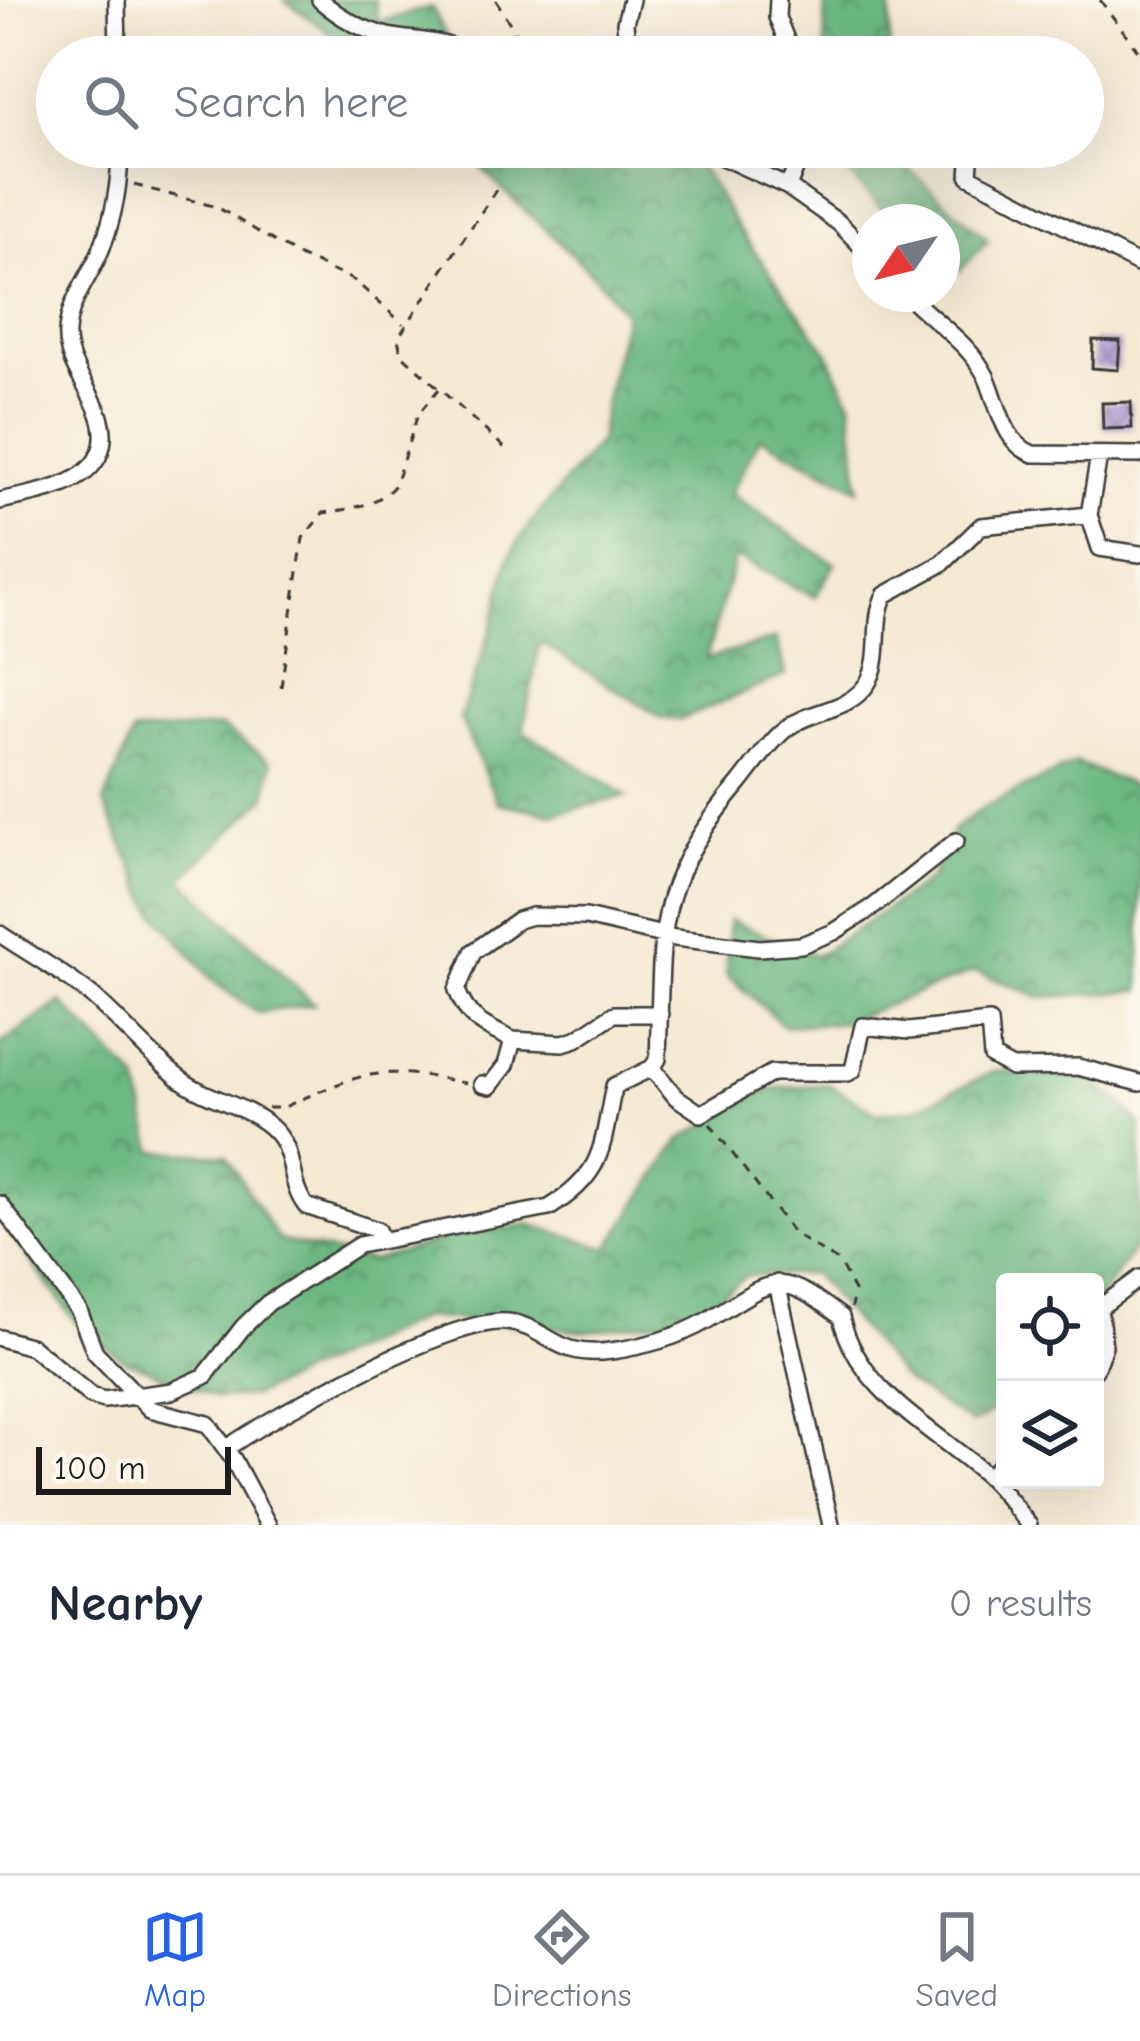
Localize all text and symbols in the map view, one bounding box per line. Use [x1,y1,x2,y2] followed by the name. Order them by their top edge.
[36,36,1104,168] search box
[78,69,144,135] icon: search
[174,76,408,128] text: Search here
[852,204,960,312] north arrow
[996,1273,1104,1489] map controls
[996,1273,1104,1381] button: locate
[996,1381,1104,1489] button: layers
[36,1441,231,1494] scale bar
[54,1449,146,1487] text: 100 m
[48,1574,202,1633] text: Nearby
[949,1581,1092,1626] text: 0 results
[142,1904,208,2014] tab: Map
[492,1904,632,2014] tab: Directions
[916,1904,998,2014] tab: Saved

